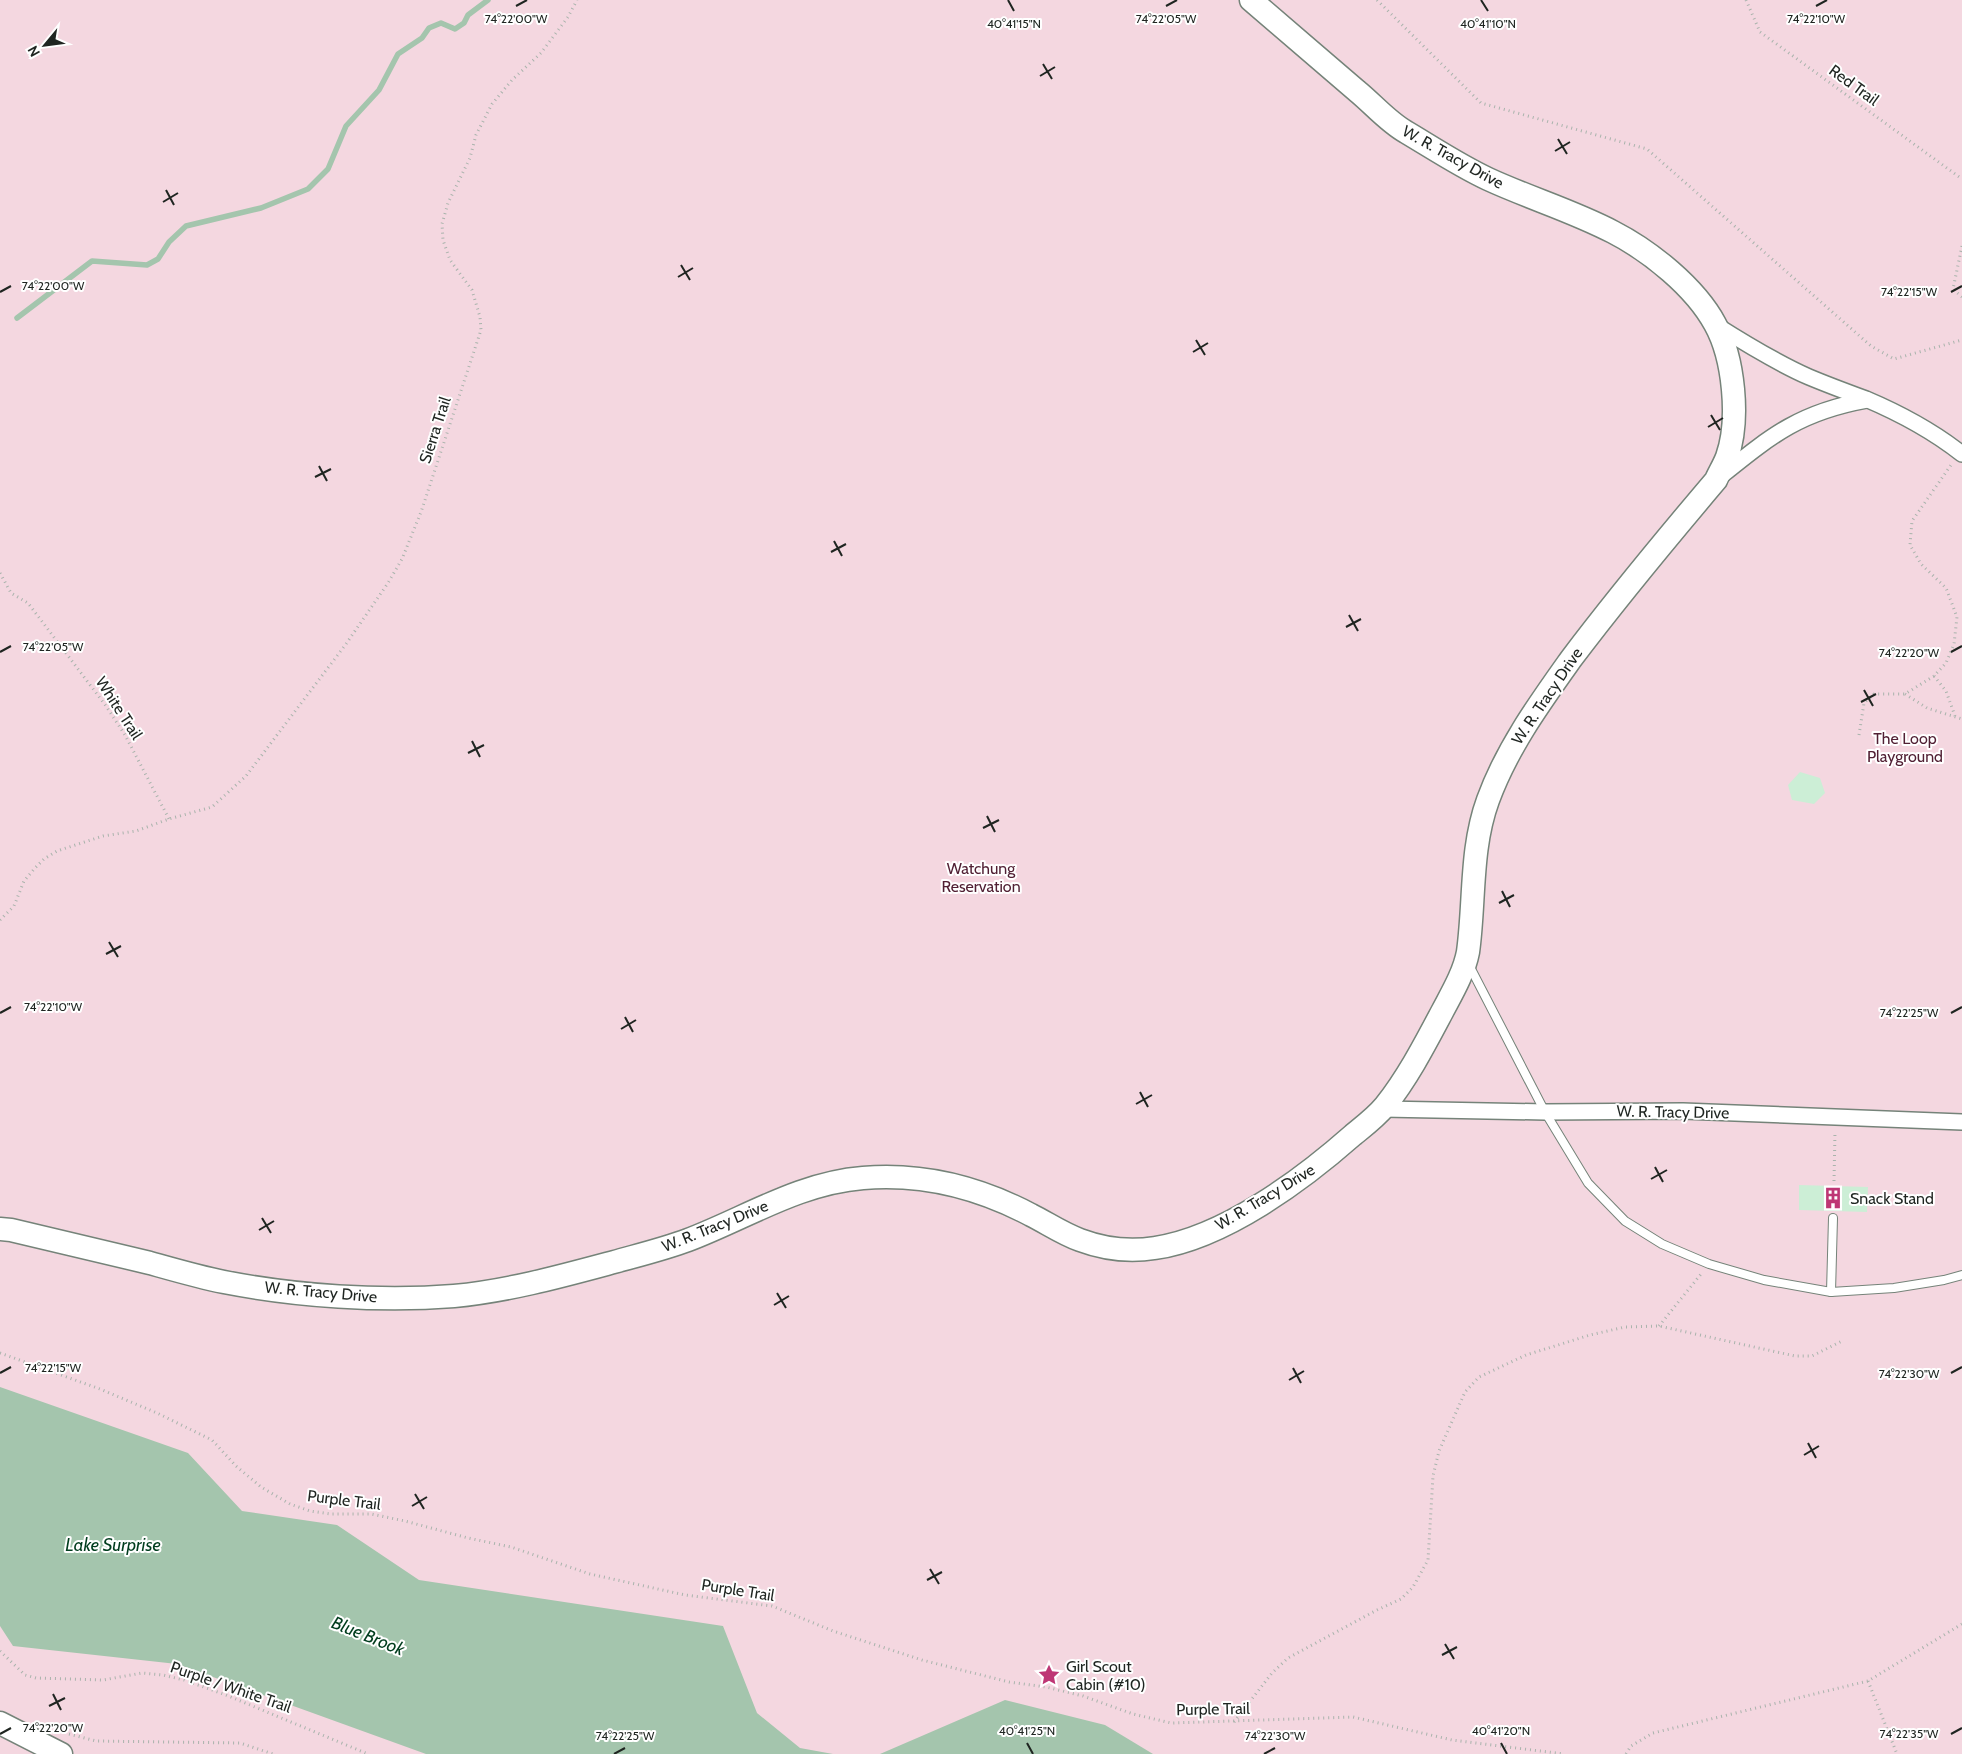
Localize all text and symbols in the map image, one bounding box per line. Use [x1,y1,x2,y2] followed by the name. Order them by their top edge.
[485,11,548,26] text: 74°22'00"W
[1136,11,1197,26] text: 74°22'05"W
[1787,11,1846,26] text: 74°22'10"W
[987,16,1041,31] text: 40°41'15"N
[1460,16,1516,31] text: 40°41'10"N
[20,20,70,70] north arrow
[23,43,44,60] text: N
[1825,61,1883,110] street label: Red Trail
[1399,121,1507,193] street label: W. R. Tracy Drive
[22,278,85,293] text: 74°22'00"W
[1881,284,1938,299] text: 74°22'15"W
[415,394,455,466] street label: Sierra Trail
[23,639,84,654] text: 74°22'05"W
[1508,644,1586,748] street label: W. R. Tracy Drive
[1879,645,1940,660] text: 74°22'20"W
[92,673,146,743] street label: White Trail
[1867,729,1943,766] park label: The Loop Playground
[941,859,1021,896] park label: Watchung Reservation
[24,999,83,1014] text: 74°22'10"W
[1880,1005,1939,1020] text: 74°22'25"W
[1616,1102,1730,1122] street label: W. R. Tracy Drive
[1212,1160,1318,1234] street label: W. R. Tracy Drive
[1820,1185,1846,1211] building icon: Snack Stand
[1850,1189,1934,1208] place label: Snack Stand
[659,1196,771,1256] street label: W. R. Tracy Drive
[264,1278,378,1306] street label: W. R. Tracy Drive
[25,1360,82,1375] text: 74°22'15"W
[1879,1366,1940,1381] text: 74°22'30"W
[306,1486,382,1514] street label: Purple Trail
[65,1534,161,1556] water label: Lake Surprise
[700,1575,776,1605] street label: Purple Trail
[328,1611,409,1661] water label: Blue Brook
[168,1657,294,1717] street label: Purple / White Trail
[1066,1657,1146,1694] place label: Girl Scout Cabin (#10)
[1036,1662,1062,1688] place icon: Girl Scout Cabin (#10)
[1176,1699,1250,1719] street label: Purple Trail
[23,1720,84,1735] text: 74°22'20"W
[999,1723,1055,1738] text: 40°41'25"N
[1472,1723,1530,1738] text: 40°41'20"N
[1880,1726,1939,1741] text: 74°22'35"W
[596,1728,655,1743] text: 74°22'25"W
[1245,1728,1306,1743] text: 74°22'30"W

